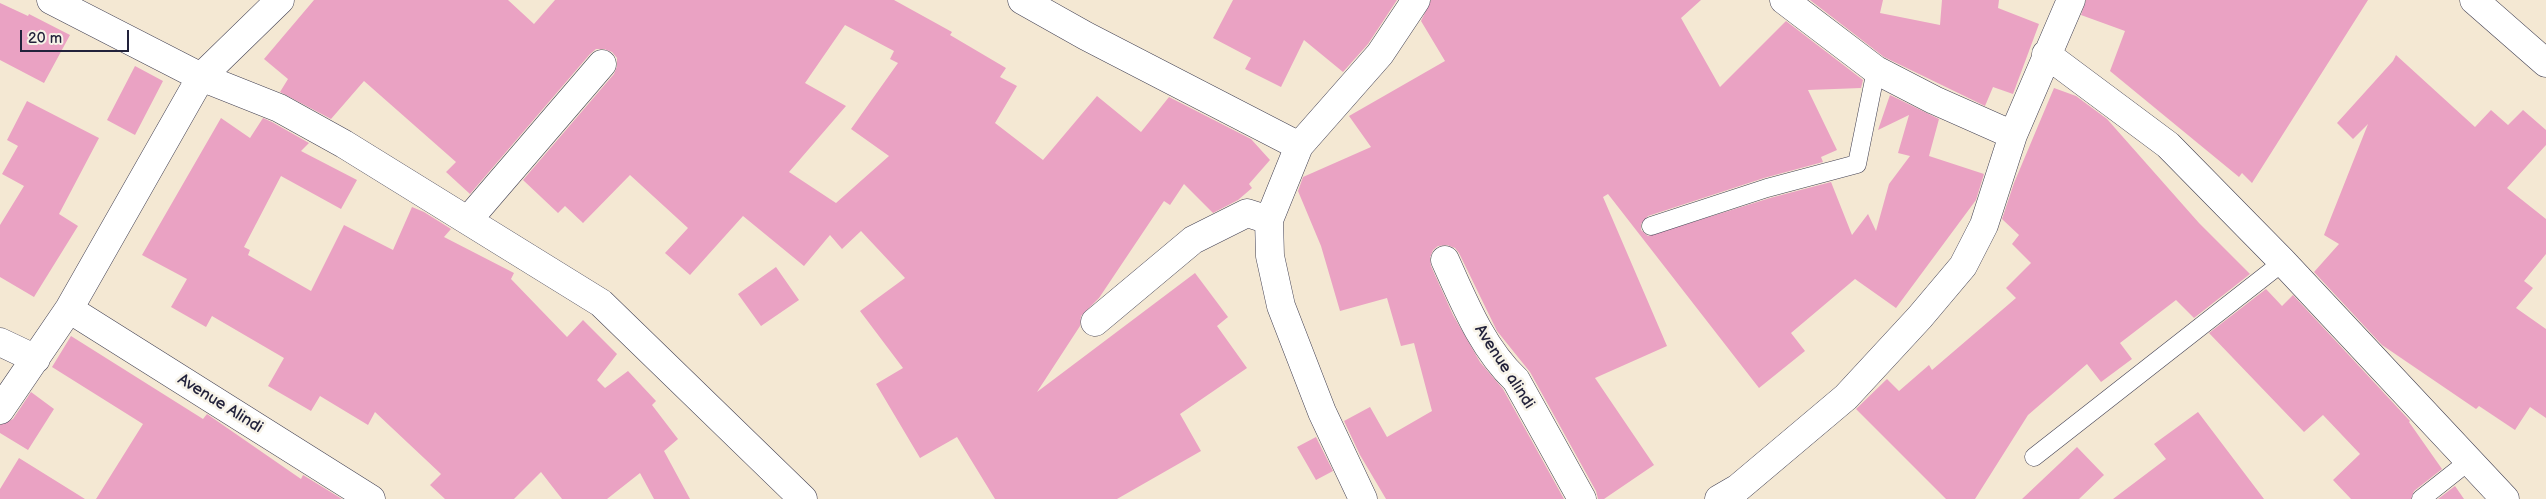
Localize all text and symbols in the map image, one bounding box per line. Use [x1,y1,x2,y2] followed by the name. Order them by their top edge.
[22,20,131,52] scale bar
[28,29,62,48] text: 20 m
[1470,321,1538,413] street label: Avenue alindi
[174,370,266,438] street label: Avenue Alindi

